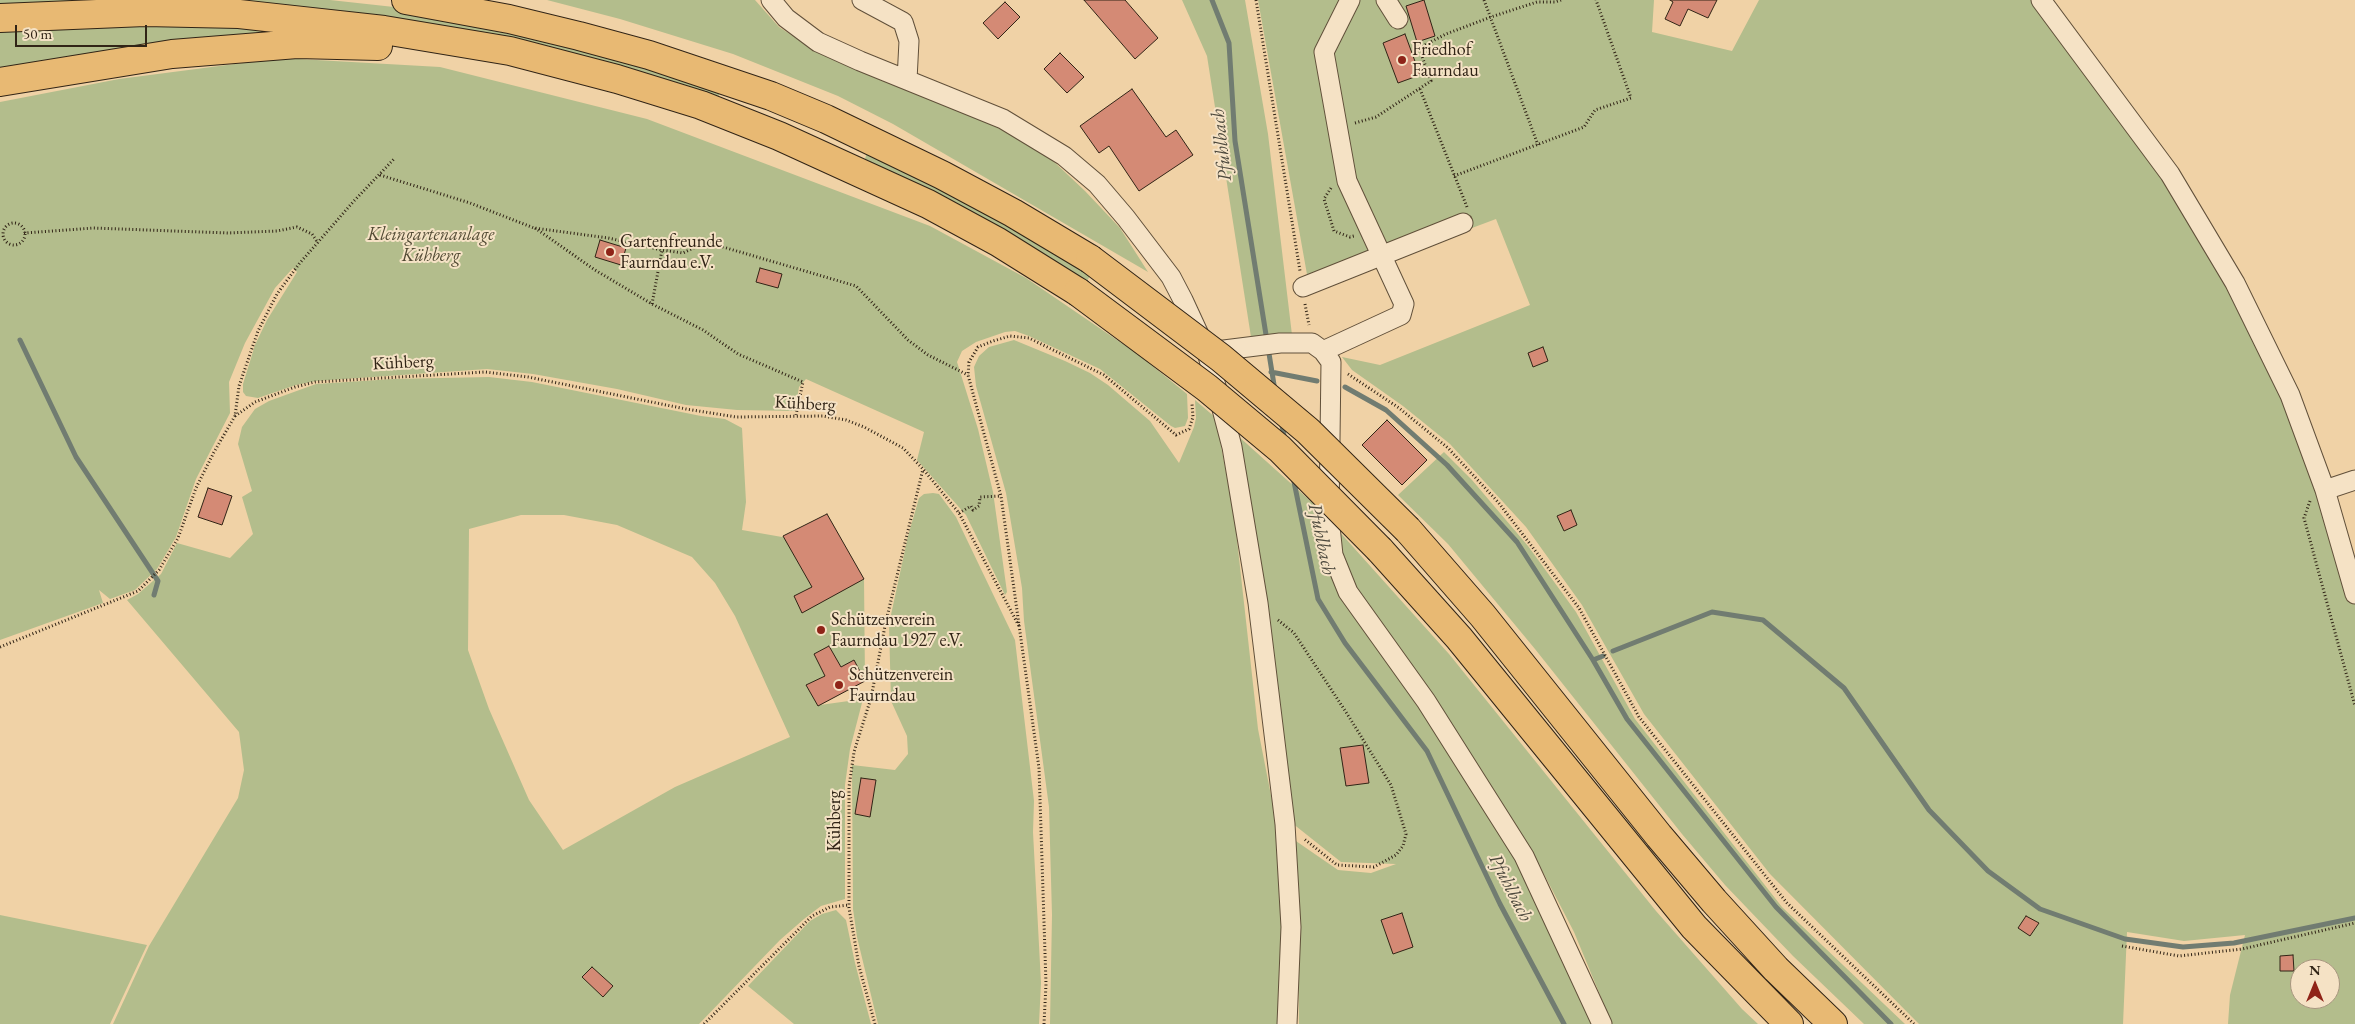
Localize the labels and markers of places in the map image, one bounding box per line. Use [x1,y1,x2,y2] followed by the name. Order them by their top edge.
[1412,39,1479,82] place label: Friedhof Faurndau
[1396,54,1408,66] marker: Friedhof Faurndau
[620,231,722,274] place label: Gartenfreunde Faurndau e.V.
[604,246,616,258] marker: Gartenfreunde Faurndau e.V.
[831,609,963,652] place label: Schützenverein Faurndau 1927 e.V.
[815,624,827,636] marker: Schützenverein Faurndau 1927 e.V.
[849,664,953,706] place label: Schützenverein Faurndau
[833,679,845,691] marker: Schützenverein Faurndau

